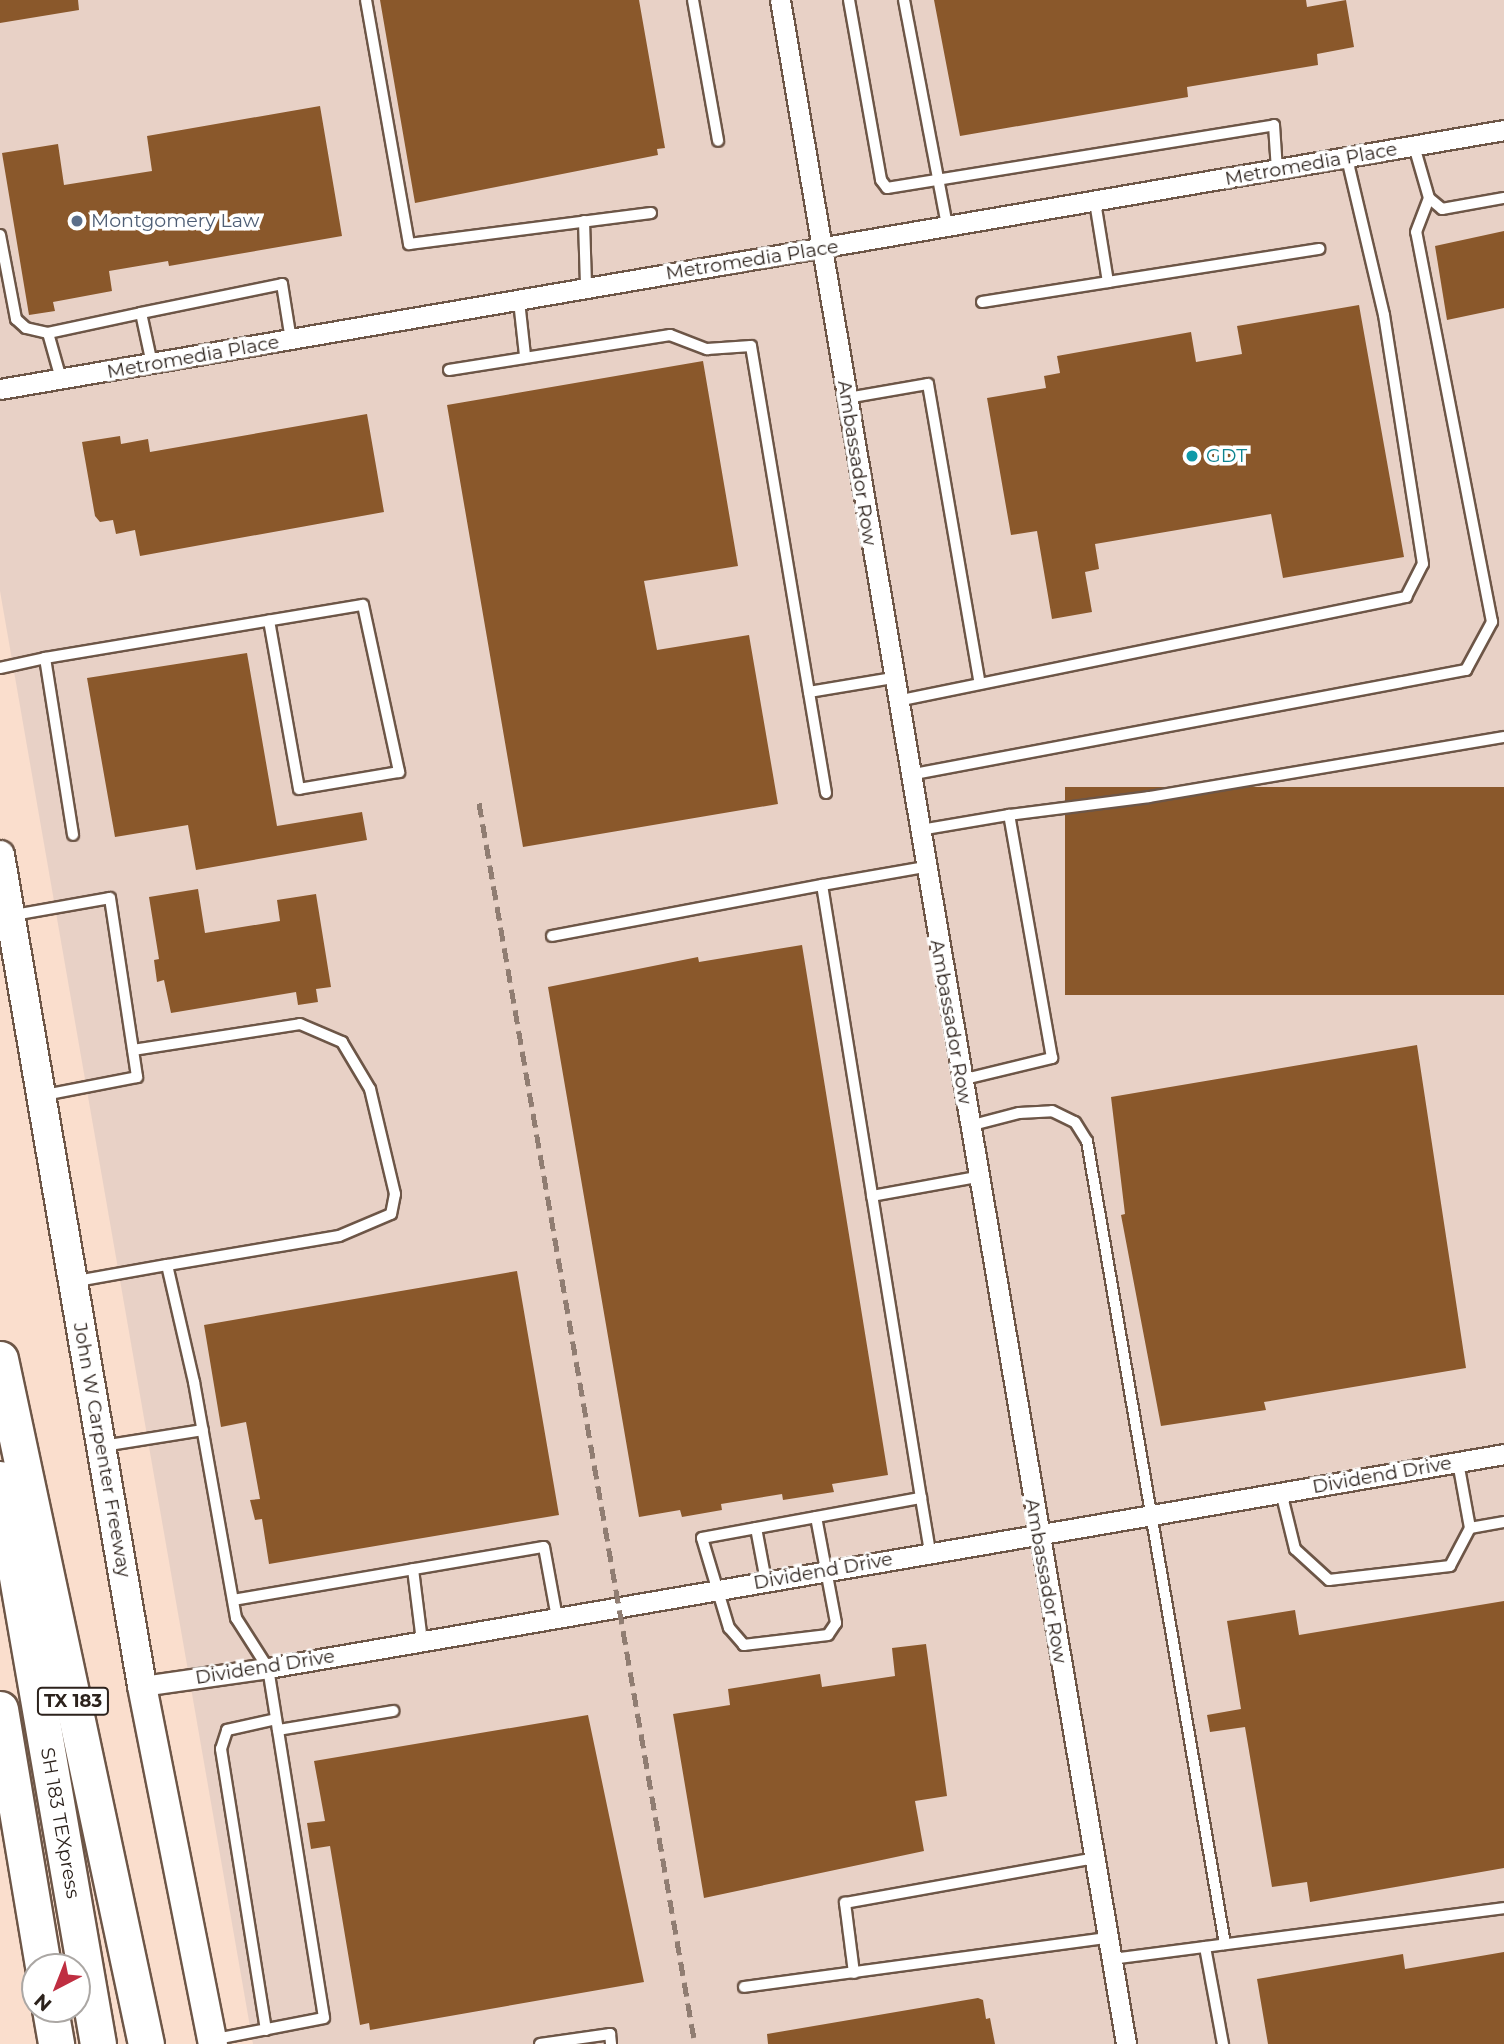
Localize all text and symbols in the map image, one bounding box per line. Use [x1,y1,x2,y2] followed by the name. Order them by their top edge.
[1223,138,1399,190] street label: Metromedia Place
[91,210,260,232] place label: Montgomery Law
[69,213,85,229] marker: Montgomery Law
[664,235,840,285] street label: Metromedia Place
[105,331,281,383] street label: Metromedia Place
[833,379,881,547] street label: Ambassador Row
[1206,445,1247,467] place label: GDT
[1184,448,1200,464] marker: GDT
[925,938,977,1106] street label: Ambassador Row
[68,1321,136,1579] street label: John W Carpenter Freeway
[1311,1452,1453,1498] street label: Dividend Drive
[1020,1497,1072,1665] street label: Ambassador Row
[752,1548,894,1594] street label: Dividend Drive
[194,1645,336,1689] street label: Dividend Drive
[36,1686,110,1716] road number: TX 183
[36,1746,84,1900] street label: SH 183 TEXpress
[21,1953,91,2023] north arrow
[30,1989,56,2016] text: N

